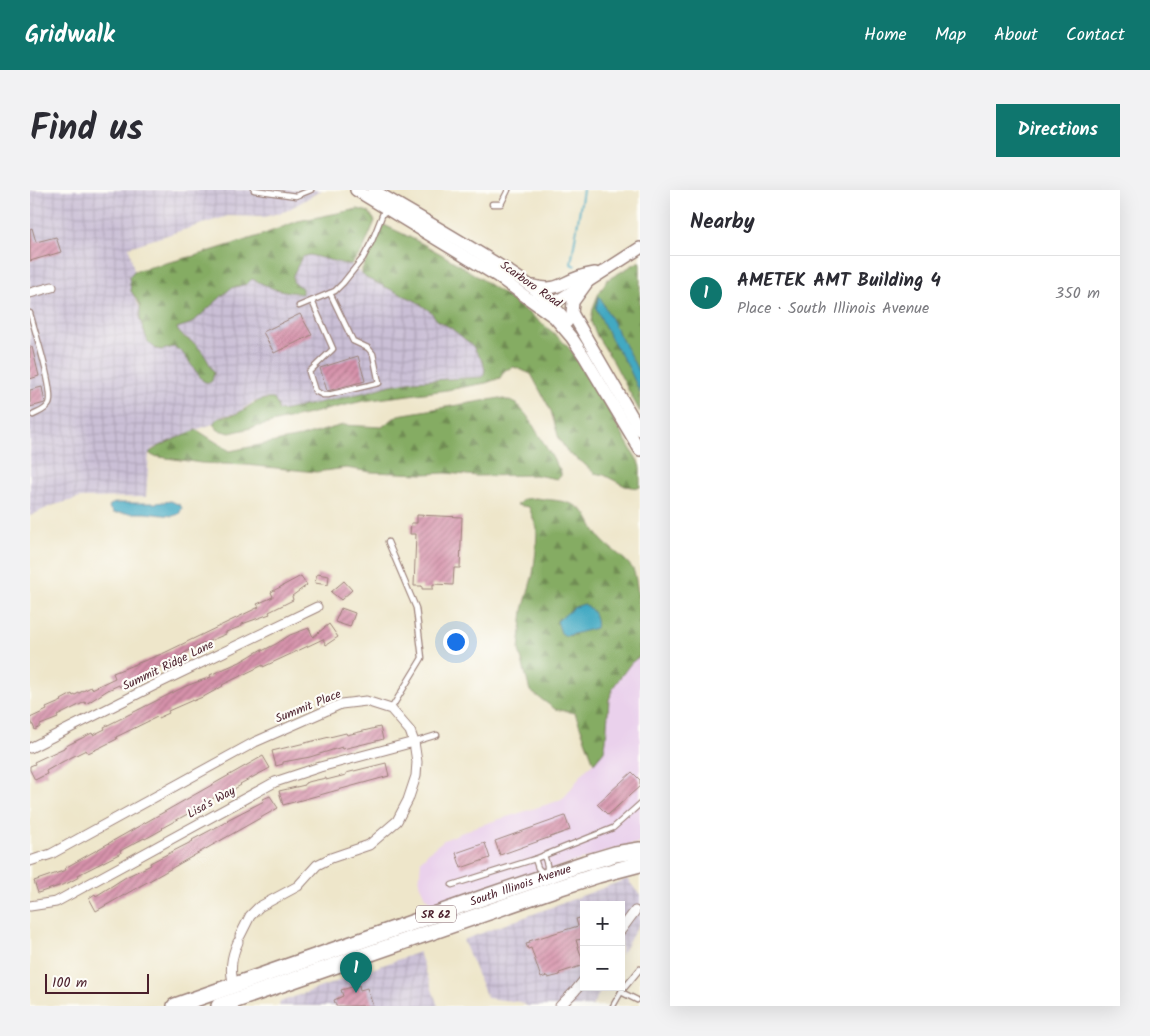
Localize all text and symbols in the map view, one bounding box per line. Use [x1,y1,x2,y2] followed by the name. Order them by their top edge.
[25,16,115,55] text: Gridwalk
[864,21,907,50] text: Home
[935,21,966,50] text: Map
[994,21,1038,50] text: About
[1066,21,1125,50] text: Contact
[30,102,143,158] text: Find us
[996,104,1120,157] button: Directions
[690,206,755,239] text: Nearby
[496,256,566,313] street label: Scarboro Road
[737,266,941,296] text: AMETEK AMT Building 4
[704,281,708,306] text: 1
[1055,281,1100,306] text: 350 m
[737,296,929,321] text: Place · South Illinois Avenue
[443,629,469,655] your location
[119,635,218,696] street label: Summit Ridge Lane
[272,684,344,728] street label: Summit Place
[184,781,239,823] street label: Lisa's Way
[467,859,574,912] street label: South Illinois Avenue
[580,901,625,991] map controls
[580,901,625,946] button: +
[416,906,456,922] road number: SR 62
[580,946,625,991] button: −
[340,952,372,993] pin: 1
[45,971,149,994] scale bar
[52,972,87,994] text: 100 m

